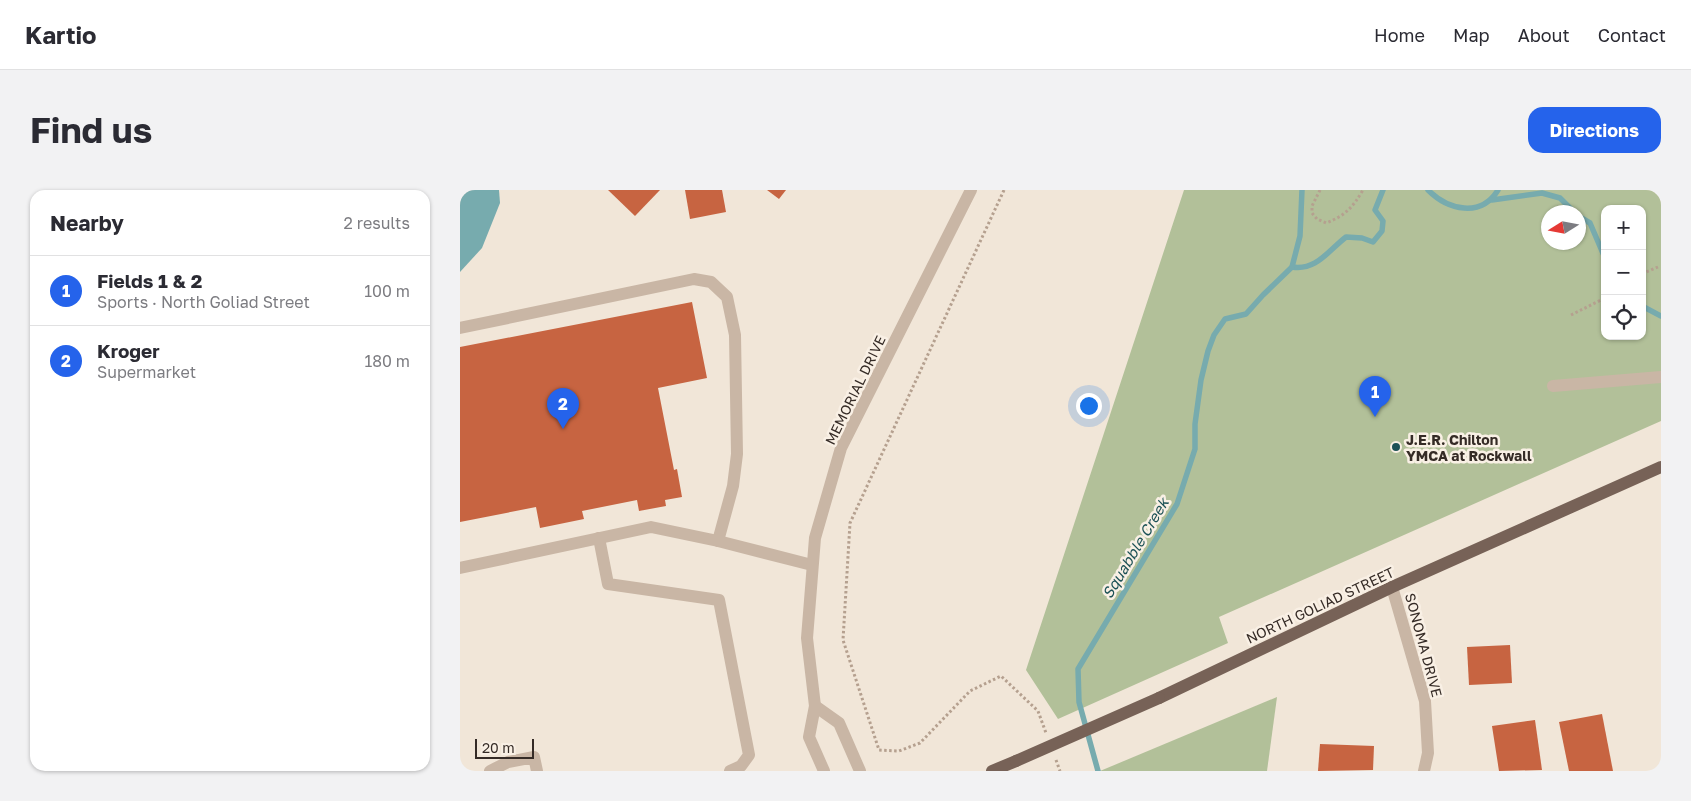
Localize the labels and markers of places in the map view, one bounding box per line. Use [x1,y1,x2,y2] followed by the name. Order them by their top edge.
[1359,376,1391,417] pin: 1
[547,388,579,429] pin: 2
[1406,431,1532,464] place label: J.E.R. Chilton YMCA at Rockwall
[1390,441,1402,453] marker: J.E.R. Chilton YMCA at Rockwall

